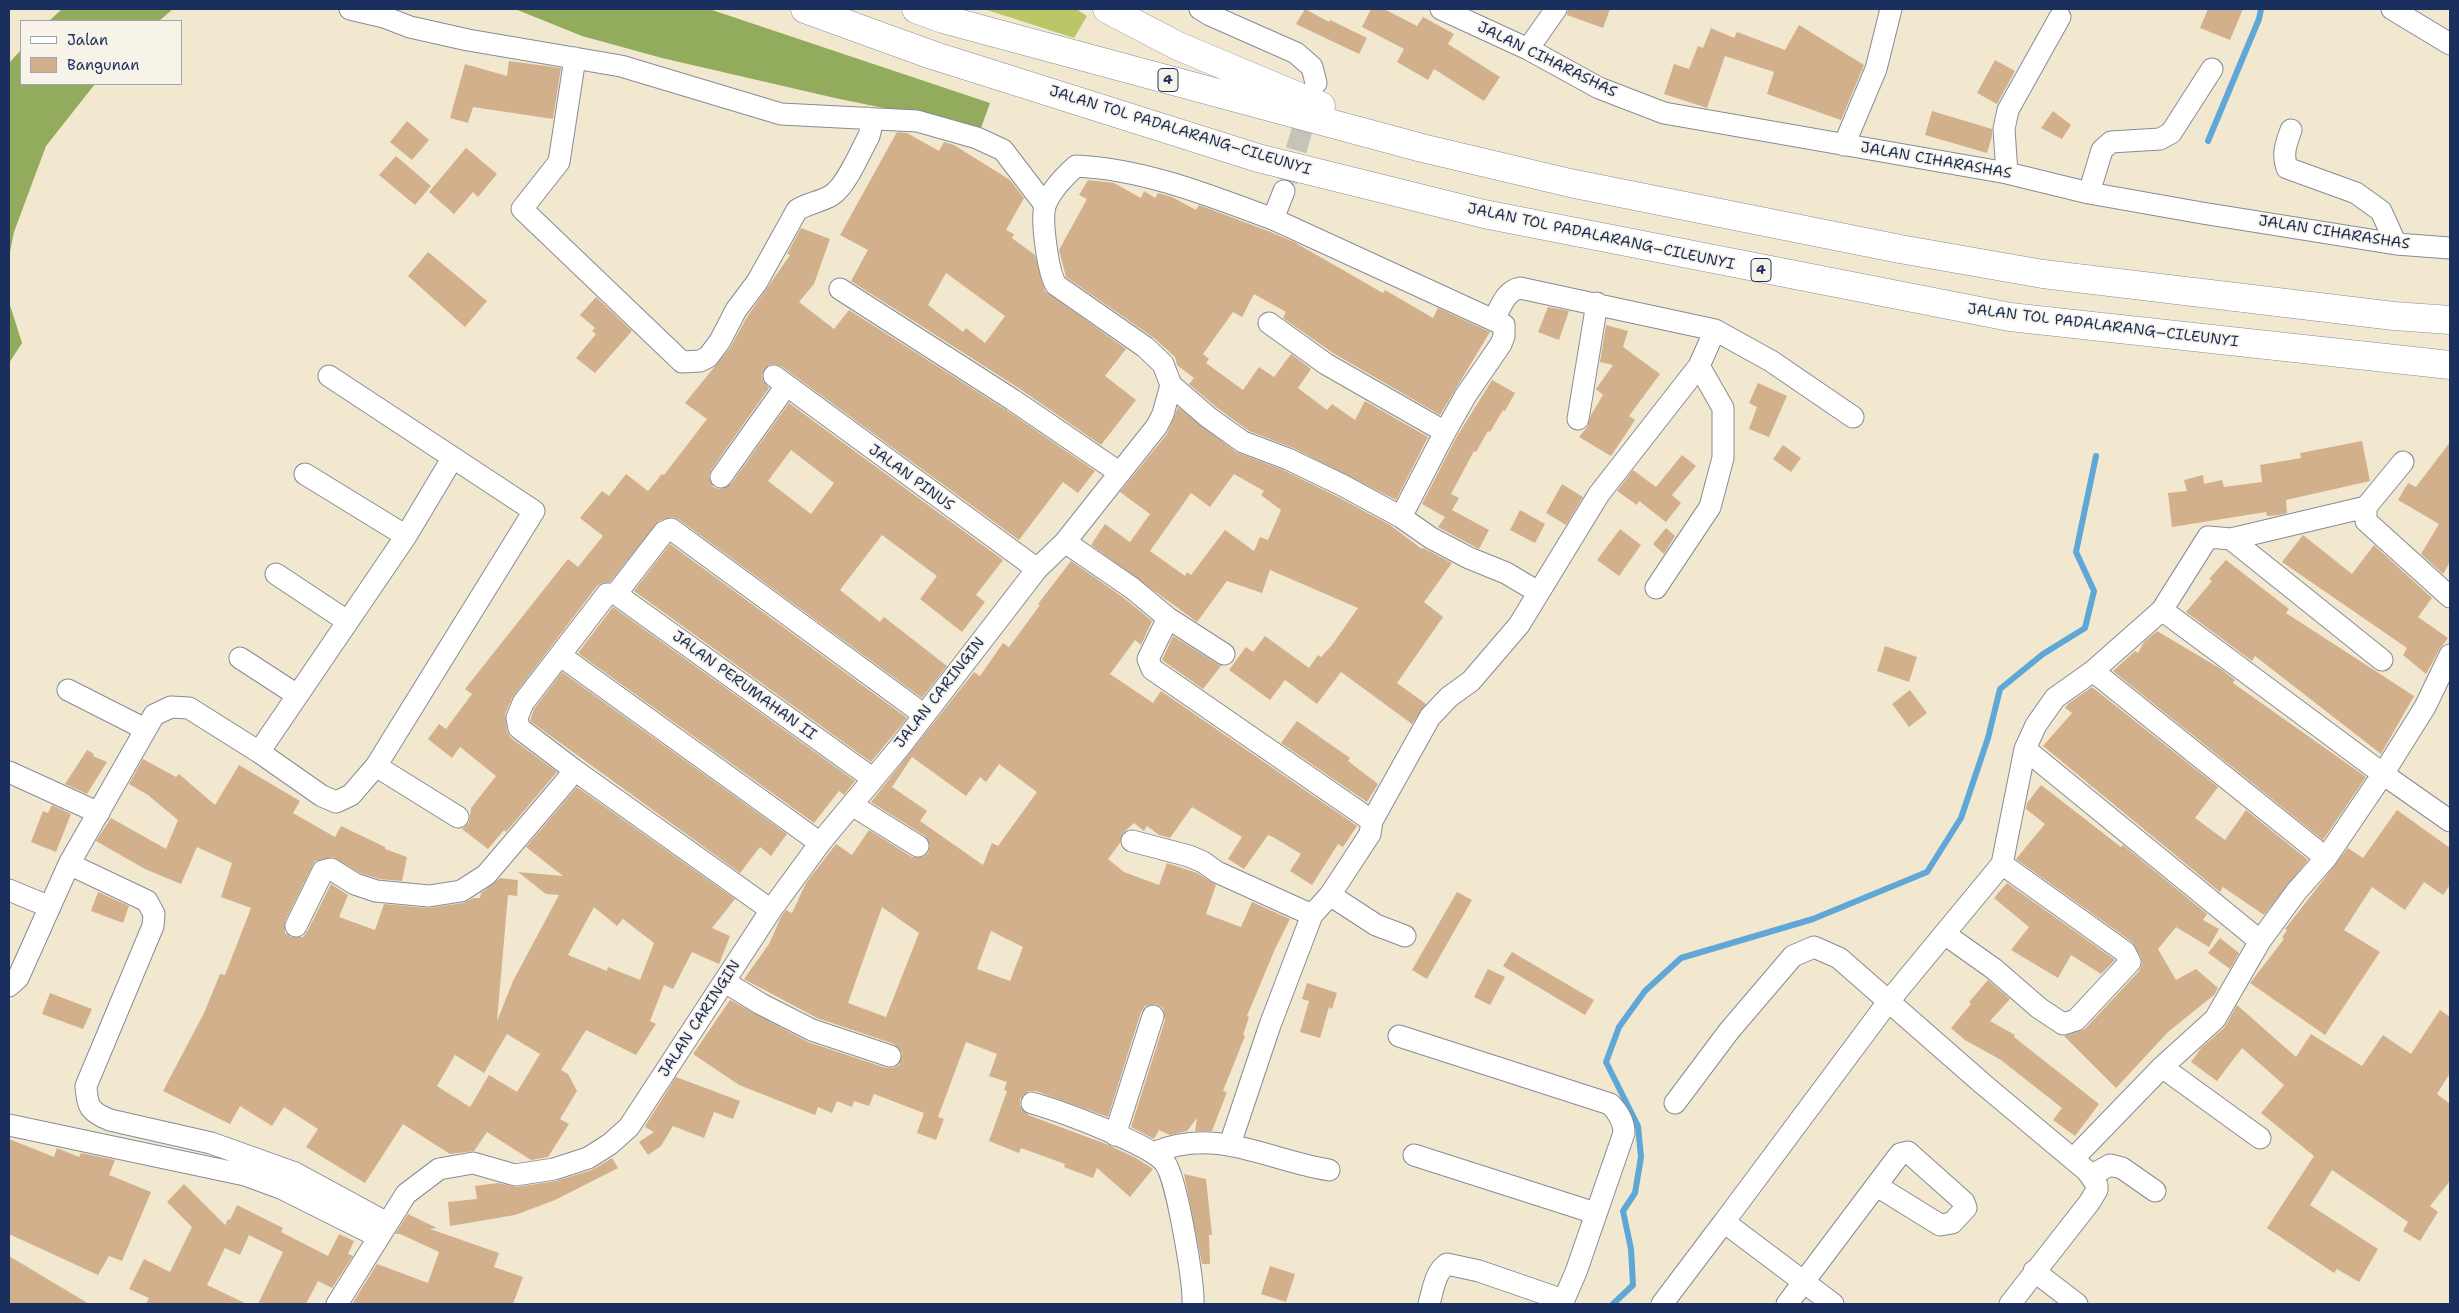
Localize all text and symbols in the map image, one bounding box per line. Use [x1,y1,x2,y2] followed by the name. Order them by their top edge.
[1474,18,1620,102] street label: JALAN CIHARASHAS
[20,20,182,85] legend
[67,30,108,50] text: Jalan
[67,55,139,75] text: Bangunan
[1158,68,1178,92] road number: 4
[1047,83,1313,179] street label: JALAN TOL PADALARANG–CILEUNYI
[1859,139,2013,183] street label: JALAN CIHARASHAS
[1466,200,1736,274] street label: JALAN TOL PADALARANG–CILEUNYI
[2257,212,2411,254] street label: JALAN CIHARASHAS
[1751,258,1771,282] road number: 4
[1966,300,2240,352] street label: JALAN TOL PADALARANG–CILEUNYI
[865,441,957,515] street label: JALAN PINUS
[668,628,820,744] street label: JALAN PERUMAHAN II
[891,634,989,752] street label: JALAN CARINGIN
[656,957,744,1081] street label: JALAN CARINGIN

